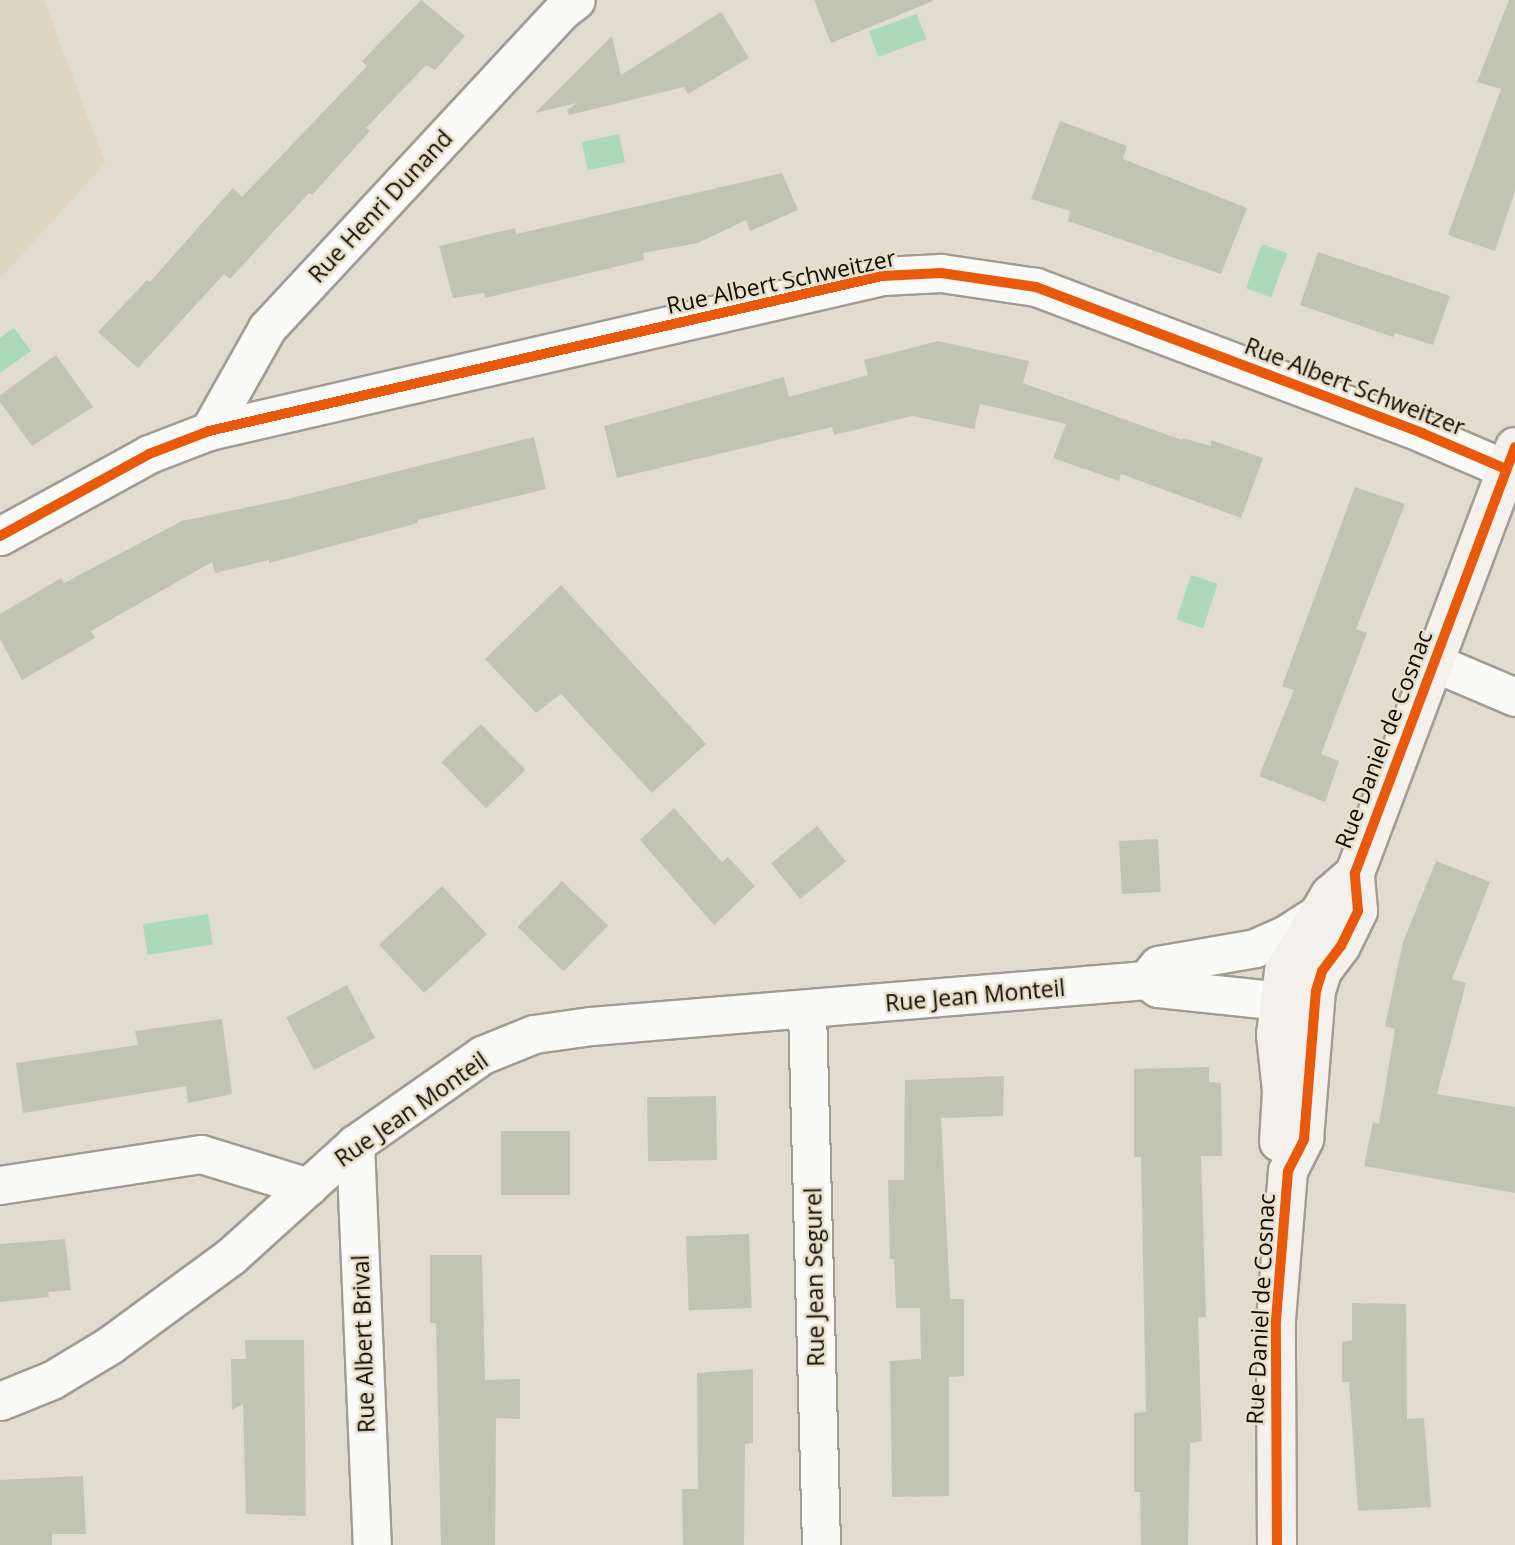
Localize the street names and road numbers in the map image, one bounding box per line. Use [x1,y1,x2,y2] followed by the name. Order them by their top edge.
[302,124,458,288] street label: Rue Henri Dunand
[664,243,898,319] street label: Rue Albert Schweitzer
[1241,331,1469,441] street label: Rue Albert Schweitzer
[1329,626,1437,852] street label: Rue Daniel de Cosnac
[884,973,1066,1017] street label: Rue Jean Monteil
[329,1046,493,1172] street label: Rue Jean Monteil
[799,1187,829,1367] street label: Rue Jean Segurel
[1240,1193,1280,1425] street label: Rue Daniel de Cosnac
[346,1254,380,1434] street label: Rue Albert Brival

